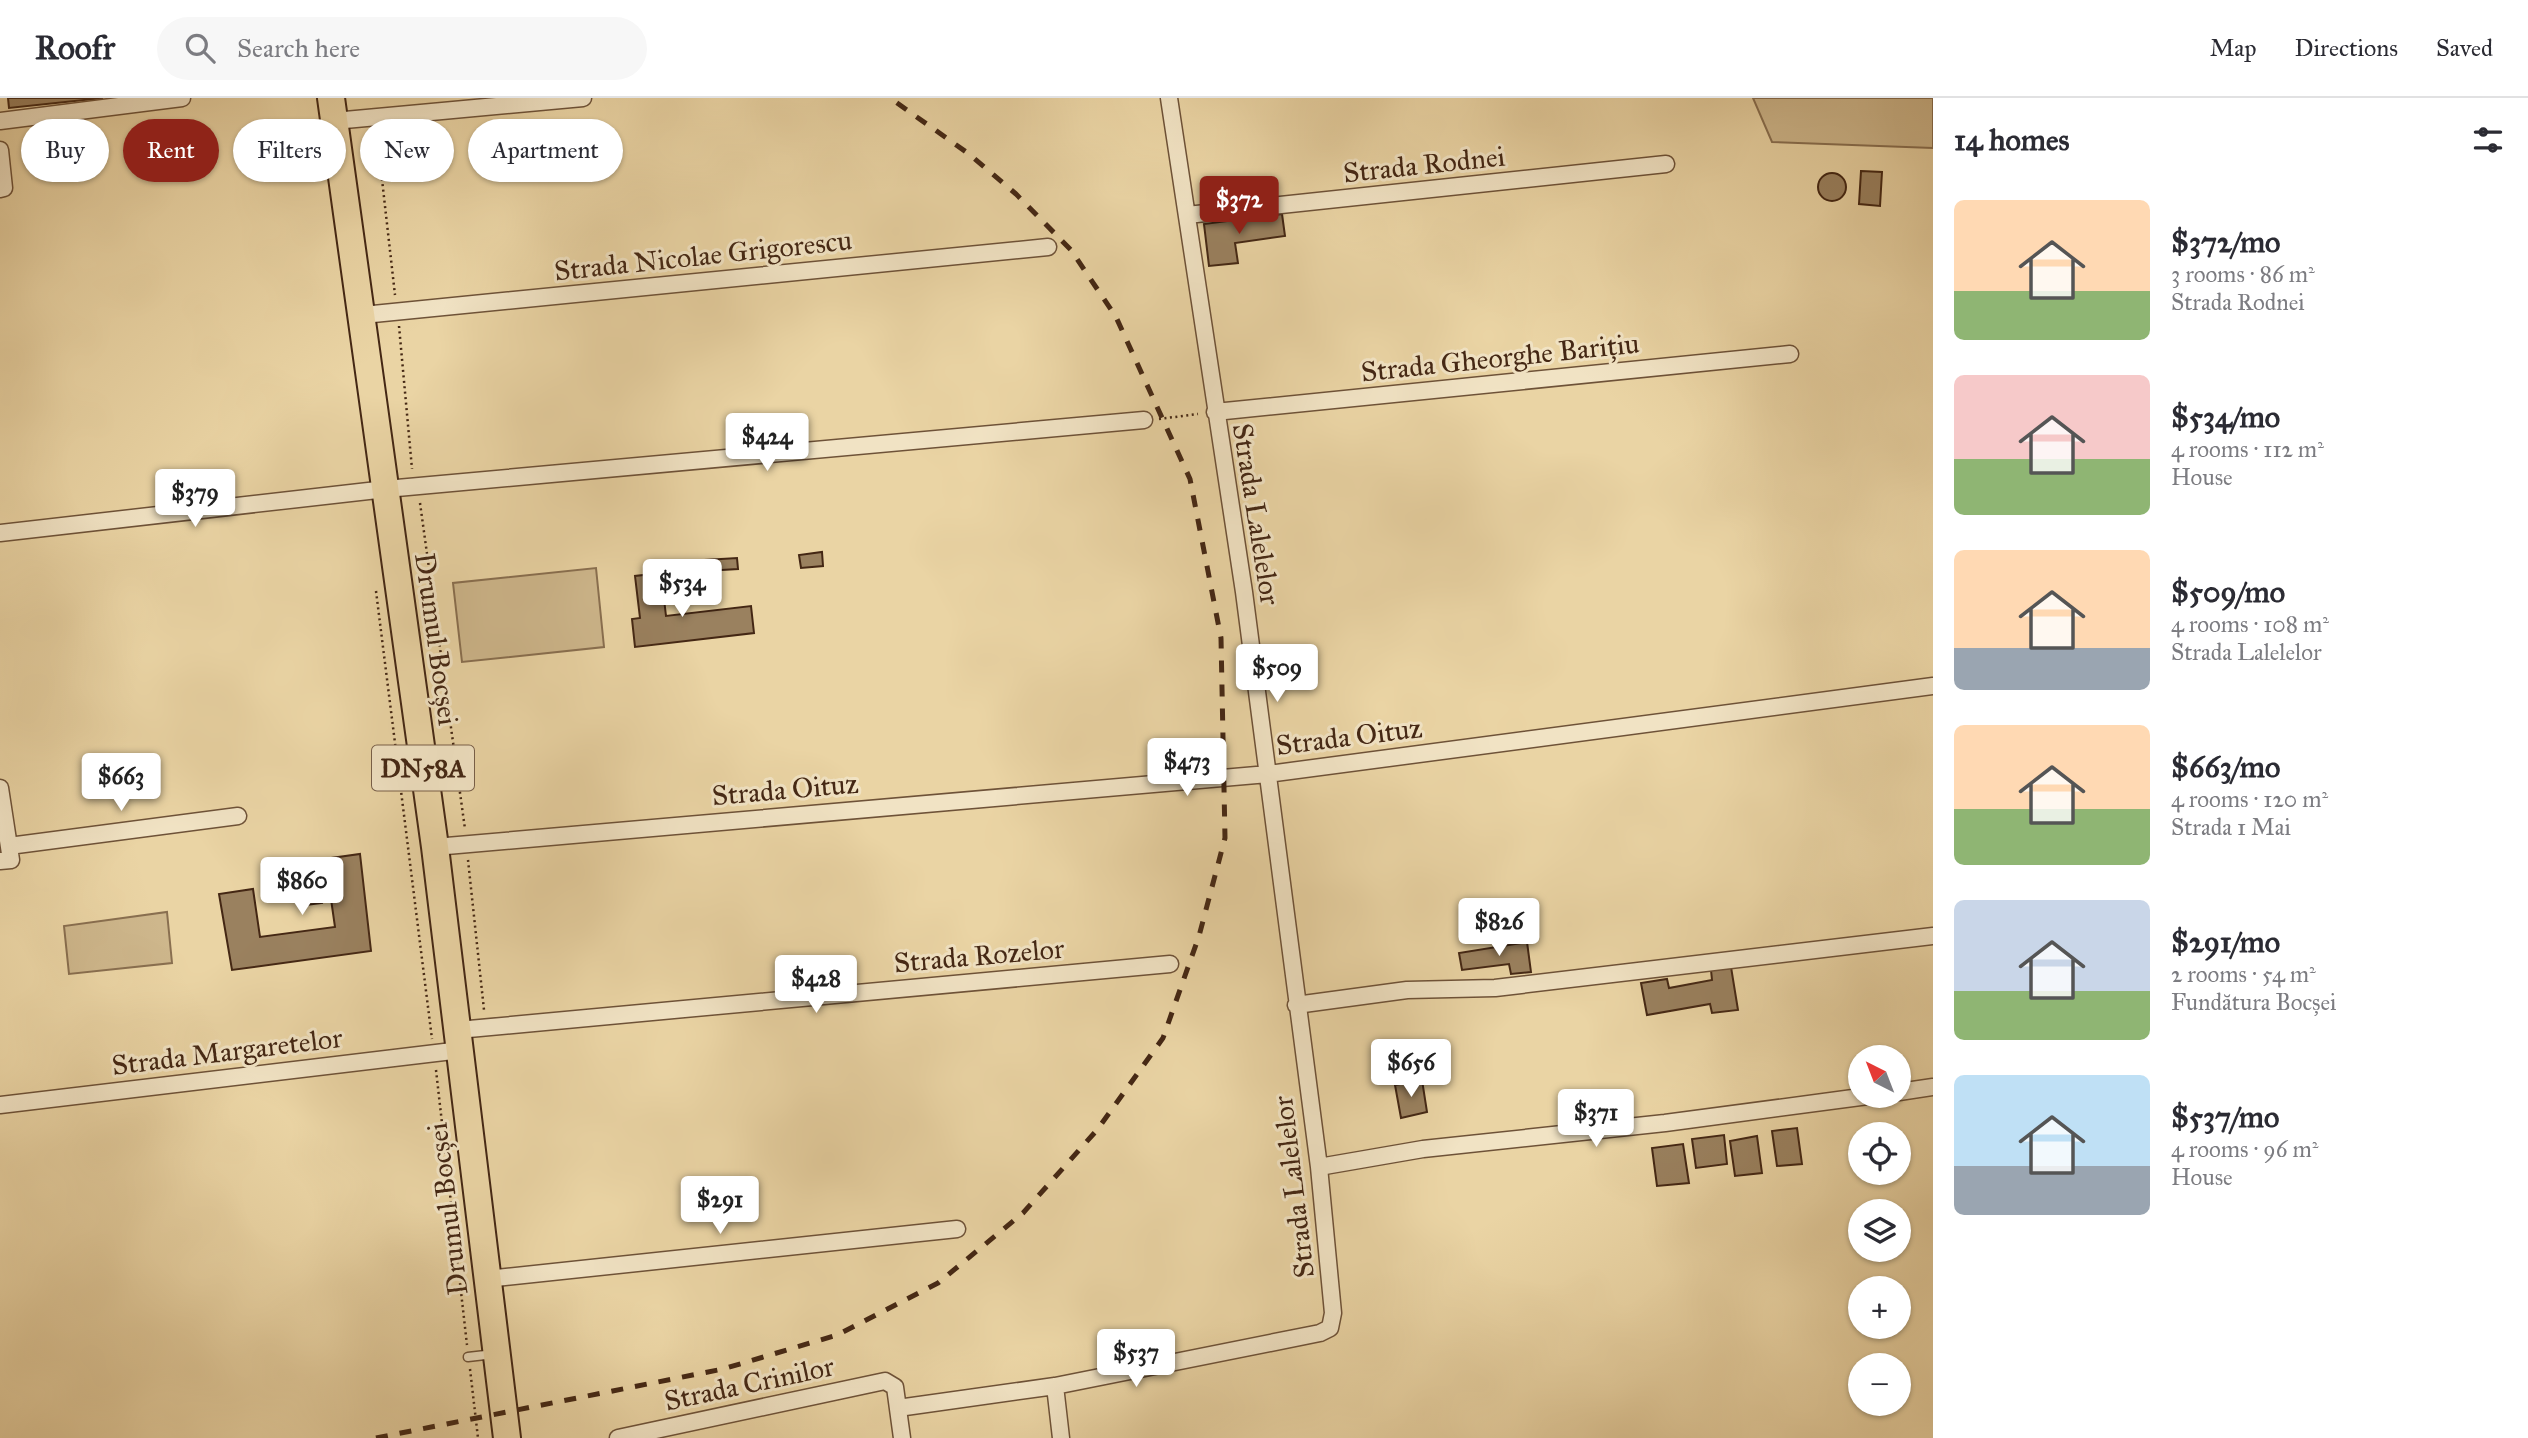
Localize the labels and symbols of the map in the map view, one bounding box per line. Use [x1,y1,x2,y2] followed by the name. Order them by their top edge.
[1341,139,1507,190] street label: Strada Rodnei
[1198,176,1280,236] pin: $372
[552,222,854,289] street label: Strada Nicolae Grigorescu
[1359,325,1641,390] street label: Strada Gheorghe Barițiu
[726,414,808,473] pin: $424
[1225,421,1288,608] street label: Strada Lalelelor
[154,470,236,529] pin: $379
[407,551,466,728] street label: Drumul Bocșei
[641,560,723,619] pin: $534
[1236,644,1318,704] pin: $509
[1274,710,1424,763] street label: Strada Oituz
[1146,738,1228,798] pin: $473
[372,746,474,790] road number: DN58A
[80,754,162,813] pin: $663
[710,766,860,813] street label: Strada Oituz
[261,858,343,917] pin: $860
[1458,898,1540,958] pin: $826
[892,931,1066,980] street label: Strada Rozelor
[775,956,857,1015] pin: $428
[110,1020,345,1083] street label: Strada Margaretelor
[1370,1040,1452,1099] pin: $656
[1848,1045,1911,1108] north arrow
[1555,1090,1637,1149] pin: $371
[1265,1093,1322,1280] street label: Strada Lalelelor
[420,1120,475,1297] street label: Drumul Bocșei
[679,1176,761,1236] pin: $291
[1095,1330,1177,1389] pin: $537
[661,1348,838,1419] street label: Strada Crinilor

